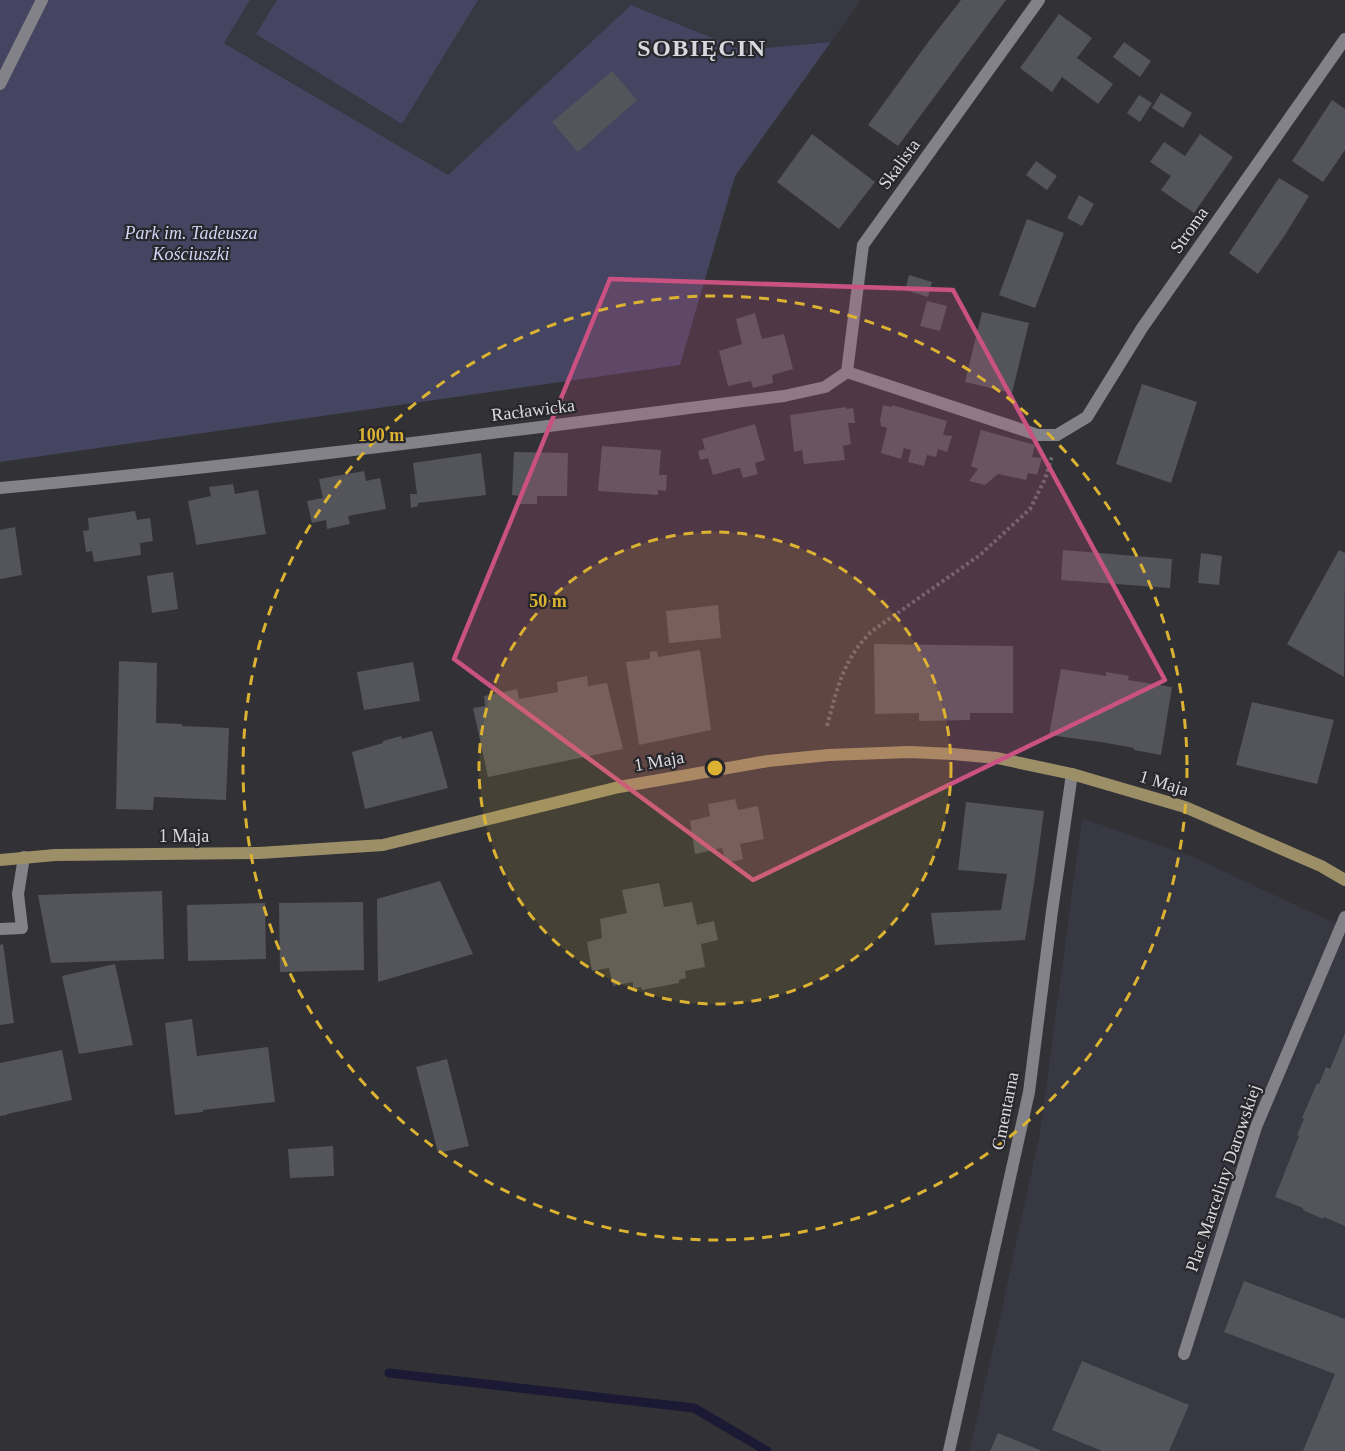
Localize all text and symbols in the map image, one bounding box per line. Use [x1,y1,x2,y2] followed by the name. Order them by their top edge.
[637,35,767,61] district label: SOBIĘCIN
[874,135,924,193] street label: Skalista
[1166,203,1212,257] street label: Stroma
[124,223,257,264] park label: Park im. Tadeusza Kościuszki
[490,395,576,425] street label: Racławicka
[358,425,404,445] text: 100 m
[529,591,567,611] text: 50 m
[632,747,686,775] street label: 1 Maja
[705,758,725,778] centre of rings
[1137,766,1191,800] street label: 1 Maja
[159,826,209,846] street label: 1 Maja
[988,1070,1022,1152] street label: Cmentarna
[1181,1082,1265,1274] street label: Plac Marceliny Darowskiej

